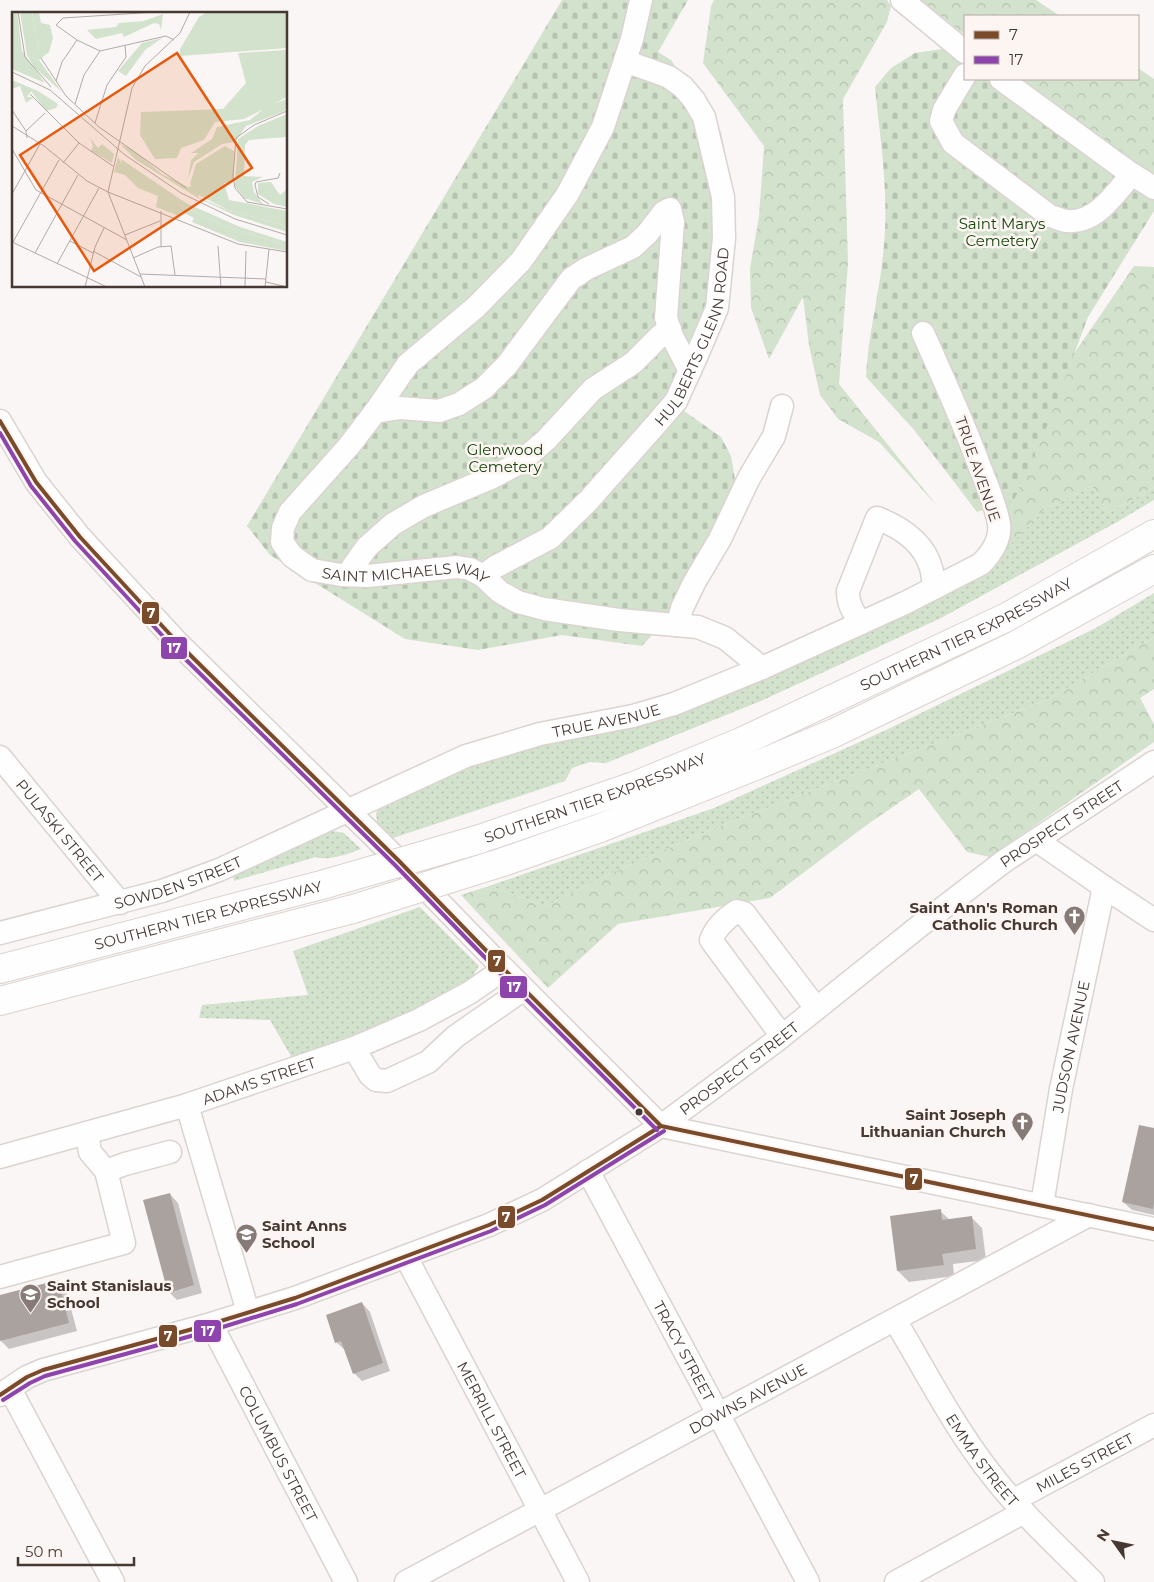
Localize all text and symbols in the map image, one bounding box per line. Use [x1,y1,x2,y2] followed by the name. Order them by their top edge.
[12,12,288,288] inset map
[964,15,1139,80] legend
[1009,25,1018,44] text: 7
[1009,50,1023,69] text: 17
[959,214,1045,250] park label: Saint Marys Cemetery
[650,246,733,429] street label: HULBERTS GLENN ROAD
[951,414,1005,524] street label: TRUE AVENUE
[467,440,543,476] park label: Glenwood Cemetery
[321,557,494,587] street label: SAINT MICHAELS WAY
[857,573,1075,694] street label: SOUTHERN TIER EXPRESSWAY
[141,601,160,625] line badge: 7
[147,604,156,622] text: 7
[160,636,188,660] line badge: 17
[167,639,181,657] text: 17
[551,699,662,741] street label: TRUE AVENUE
[481,748,709,846] street label: SOUTHERN TIER EXPRESSWAY
[12,775,108,886] street label: PULASKI STREET
[996,775,1127,871] street label: PROSPECT STREET
[112,851,245,913] street label: SOWDEN STREET
[92,876,324,953] street label: SOUTHERN TIER EXPRESSWAY
[909,898,1058,934] place label: Saint Ann's Roman Catholic Church
[1062,904,1086,935] church icon: Saint Ann's Roman Catholic Church
[487,949,506,973] line badge: 7
[493,952,502,970] text: 7
[499,975,528,999] line badge: 17
[507,978,521,996] text: 17
[1048,979,1093,1115] street label: JUDSON AVENUE
[675,1017,803,1119] street label: PROSPECT STREET
[200,1052,318,1109] street label: ADAMS STREET
[860,1105,1006,1141] place label: Saint Joseph Lithuanian Church
[634,1107,644,1117] unlabelled marker
[1010,1111,1034,1142] church icon: Saint Joseph Lithuanian Church
[904,1167,923,1191] line badge: 7
[910,1170,919,1188] text: 7
[497,1205,516,1229] line badge: 7
[502,1208,511,1226] text: 7
[262,1216,347,1252] place label: Saint Anns School
[234,1222,258,1253] school or university icon: Saint Anns School
[47,1276,171,1312] place label: Saint Stanislaus School
[19,1282,43,1313] school or university icon: Saint Stanislaus School
[650,1297,719,1405] street label: TRACY STREET
[193,1319,222,1343] line badge: 17
[201,1322,215,1340] text: 17
[158,1324,178,1348] line badge: 7
[164,1327,173,1345] text: 7
[453,1358,531,1482] street label: MERRILL STREET
[686,1359,810,1438] street label: DOWNS AVENUE
[235,1382,322,1525] street label: COLUMBUS STREET
[942,1410,1023,1510] street label: EMMA STREET
[1032,1428,1137,1496] street label: MILES STREET
[1089,1517,1139,1567] north arrow
[1092,1525,1114,1545] text: N
[18,1534,134,1566] scale bar
[25,1542,63,1561] text: 50 m

